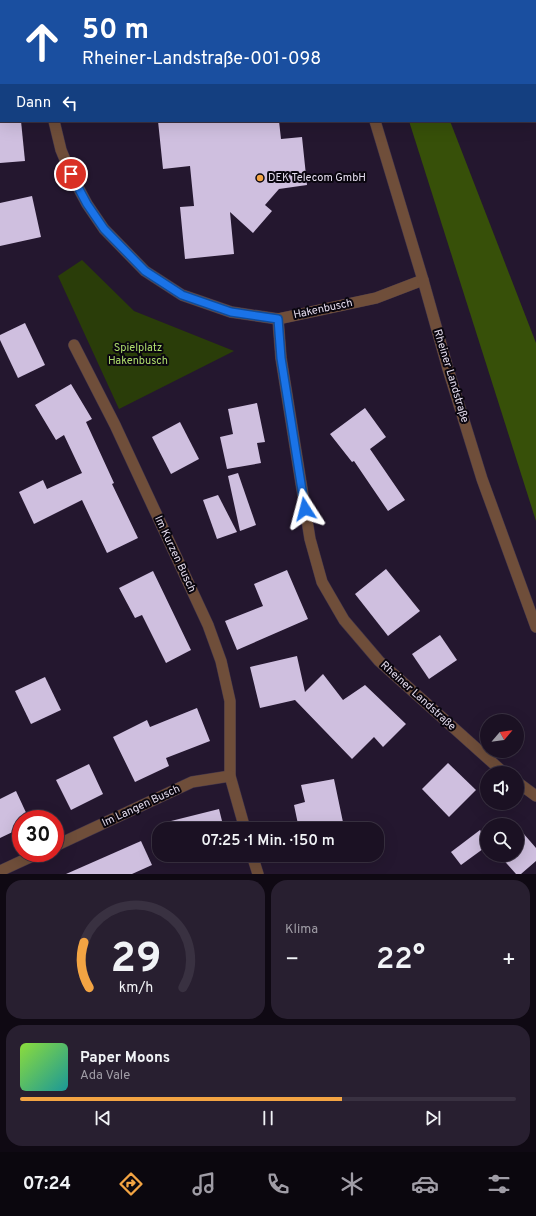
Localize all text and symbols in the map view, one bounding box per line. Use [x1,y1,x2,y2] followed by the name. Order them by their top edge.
[82,13,149,49] text: 50 m
[16,16,68,68] icon: ahead
[82,48,321,71] text: Rheiner-Landstraße-001-098
[59,92,81,114] icon: left
[16,94,51,113] text: Dann
[54,157,88,191] pin
[60,163,82,185] icon: arrive
[268,171,366,185] place label: DEK Telecom GmbH
[255,173,265,183] marker: DEK Telecom GmbH
[292,296,354,322] street label: Hakenbusch
[430,328,472,424] street label: Rheiner Landstraße
[108,341,168,368] park label: Spielplatz Hakenbusch
[284,488,326,530] position arrow
[151,513,199,595] street label: Im Kurzen Busch
[377,658,459,734] street label: Rheiner Landstraße
[480,714,524,758] north arrow
[480,714,524,862] map controls
[480,766,524,810] button: sound
[100,782,182,830] street label: Im Langen Busch
[12,810,64,862] speed limit sign: 30
[480,818,524,862] button: search
[201,832,335,851] text: 07:25 · 1 Min. · 150 m
[285,922,318,938] text: Klima
[110,933,161,986] text: 29
[376,942,425,979] text: 22°
[285,947,299,974] text: −
[502,947,516,974] text: +
[118,978,153,996] text: km/h
[80,1049,170,1068] text: Paper Moons
[80,1068,130,1084] text: Ada Vale
[92,1107,114,1129] icon: previous
[257,1107,279,1129] icon: pause
[422,1107,444,1129] icon: next
[117,1170,145,1198] icon: directions
[190,1170,218,1198] icon: music
[264,1170,292,1198] icon: phone
[338,1170,366,1198] icon: climate
[411,1170,439,1198] icon: car
[485,1170,513,1198] icon: filters
[23,1173,71,1196] text: 07:24

